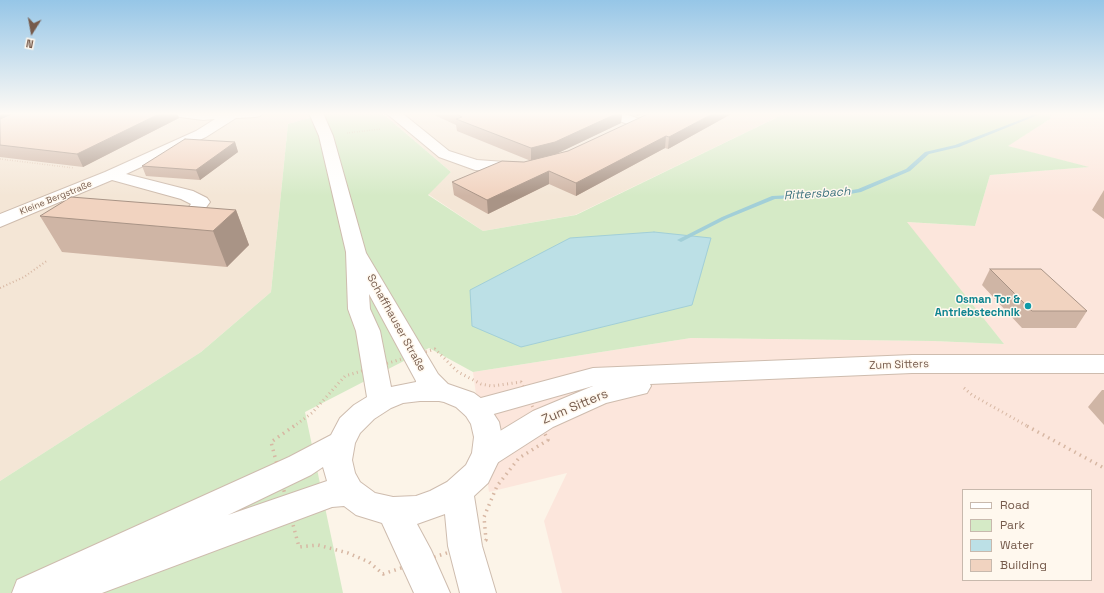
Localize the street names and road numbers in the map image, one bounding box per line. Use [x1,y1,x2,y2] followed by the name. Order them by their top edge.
[18,179,94,217] street label: Kleine Bergstraße
[364,272,428,374] street label: Schaffhauser Straße
[869,357,929,373] street label: Zum Sitters
[539,386,611,428] street label: Zum Sitters

